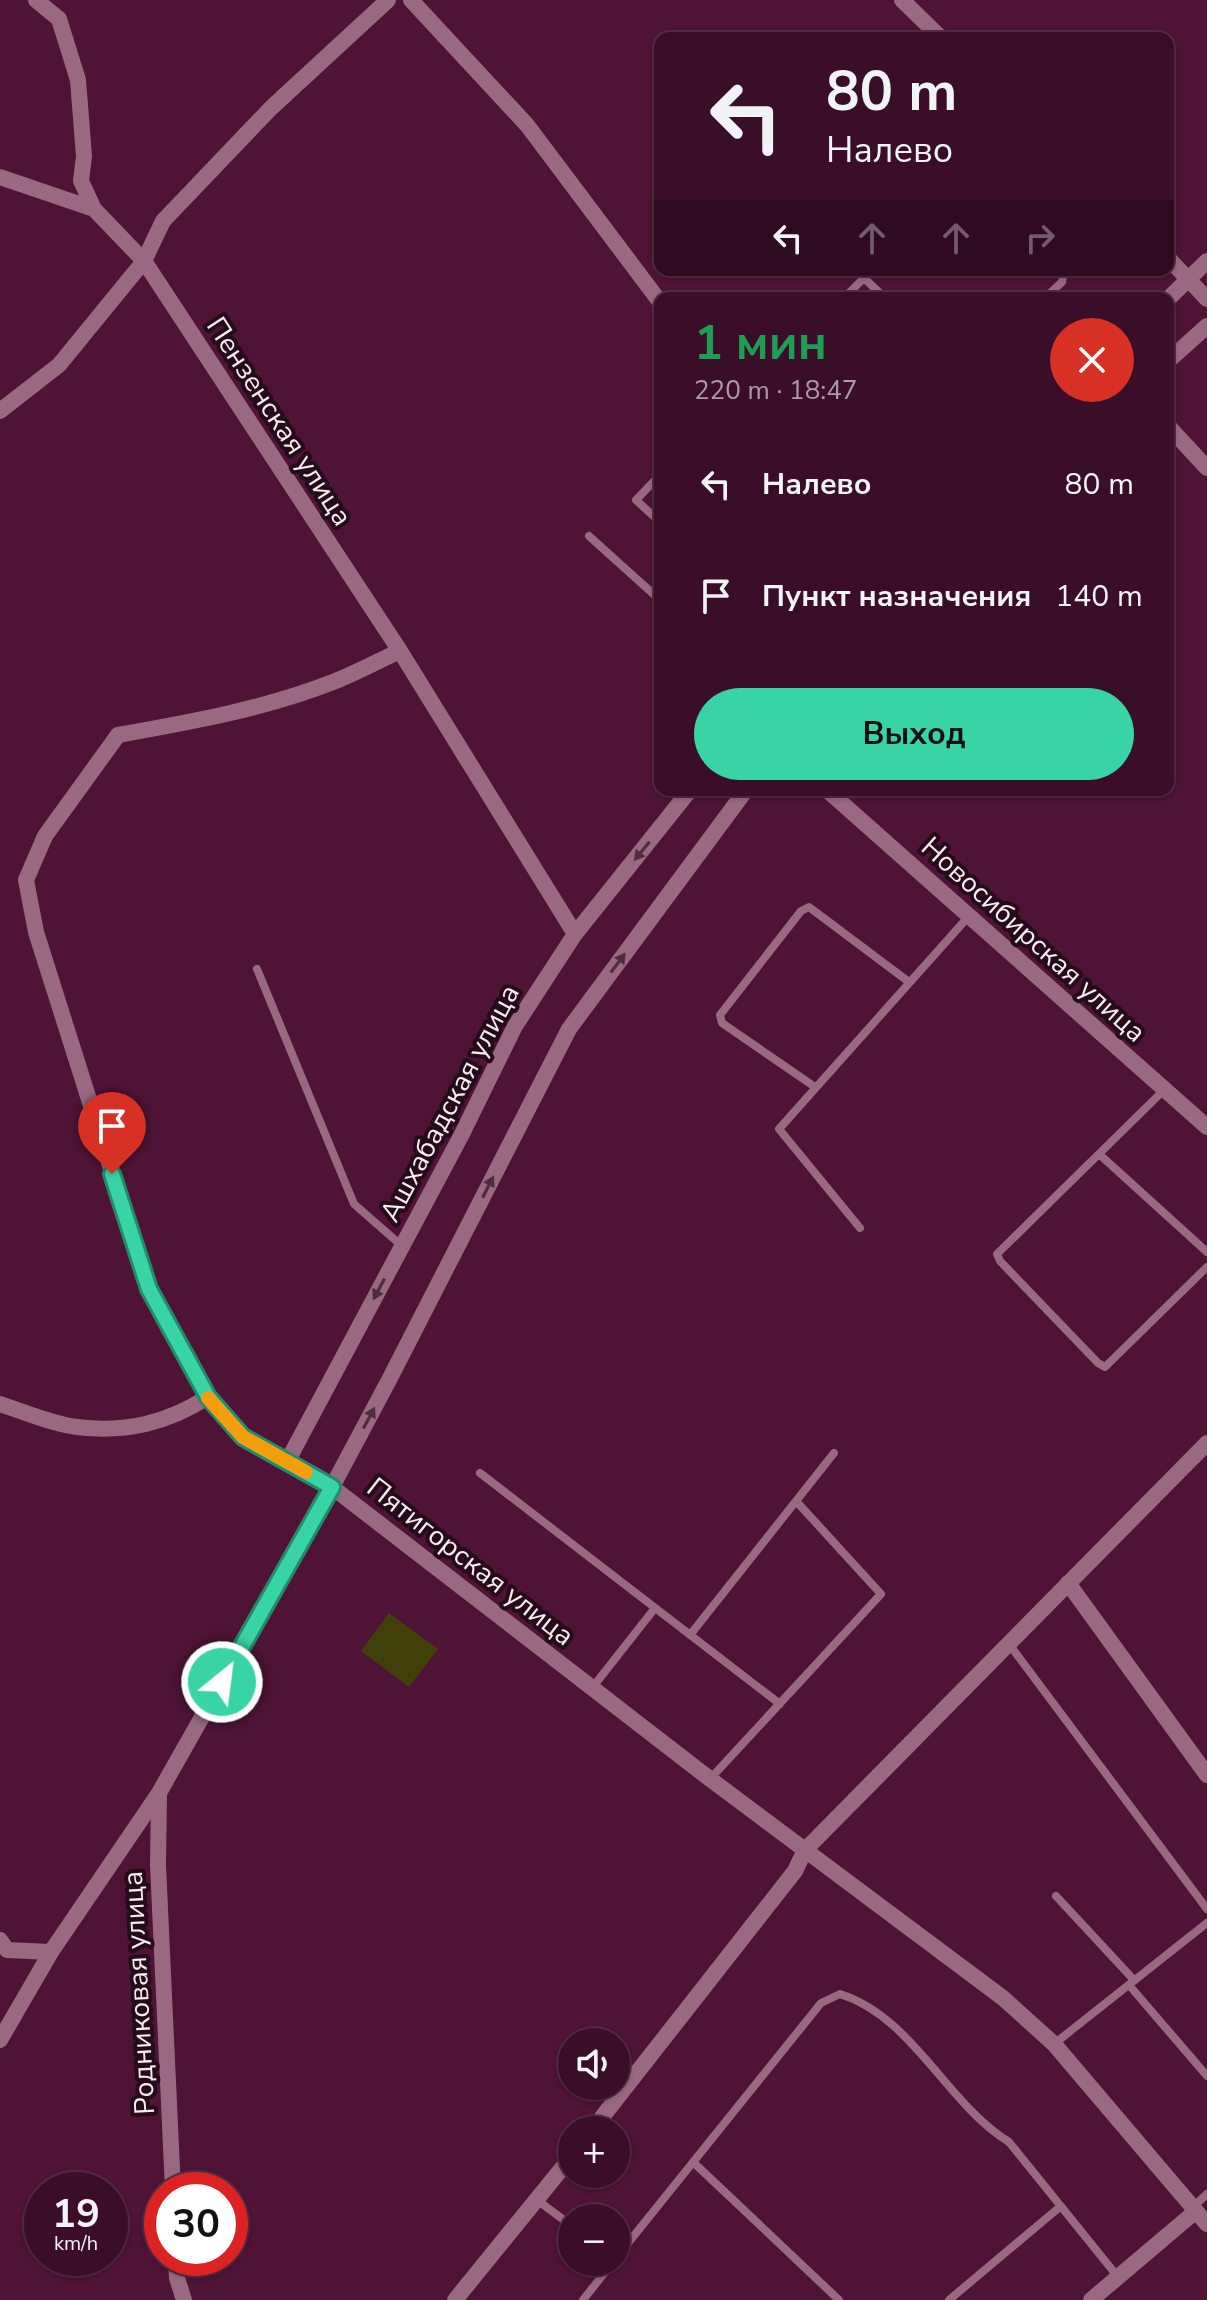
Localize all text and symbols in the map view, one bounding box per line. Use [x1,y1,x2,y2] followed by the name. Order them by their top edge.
[826,53,957,130] text: 80 m
[694,64,798,168] icon: left
[826,126,953,175] text: Налево
[766,216,810,260] icon: left
[850,216,894,260] icon: ahead
[934,216,978,260] icon: ahead
[1018,216,1062,260] icon: right
[197,310,361,533] street label: Пензенская улица
[694,310,827,376] text: 1 мин
[1050,318,1134,402] button: close
[694,373,857,408] text: 220 m · 18:47
[694,462,738,506] icon: left
[762,464,871,505] text: Налево
[1065,464,1134,505] text: 80 m
[694,574,738,618] icon: arrive
[762,576,1031,617] text: Пункт назначения
[1055,576,1143,617] text: 140 m
[694,688,1134,780] button: Выход
[913,829,1154,1051] street label: Новосибирская улица
[634,841,651,861] one-way arrow
[609,952,625,973] one-way arrow
[371,978,529,1229] street label: Ашхабадская улица
[78,1092,146,1174] pin
[90,1104,134,1148] icon: arrive
[481,1176,495,1199] one-way arrow
[373,1278,387,1300] one-way arrow
[362,1407,375,1430] one-way arrow
[359,1469,582,1655] street label: Пятигорская улица
[180,1640,264,1724] position arrow
[114,1870,164,2116] street label: Родниковая улица
[558,2028,630,2276] map controls
[558,2028,630,2100] button: sound
[558,2116,630,2188] button: +
[144,2172,248,2276] speed limit sign: 30
[52,2187,100,2241] text: 19
[558,2204,630,2276] button: −
[54,2230,98,2257] text: km/h

